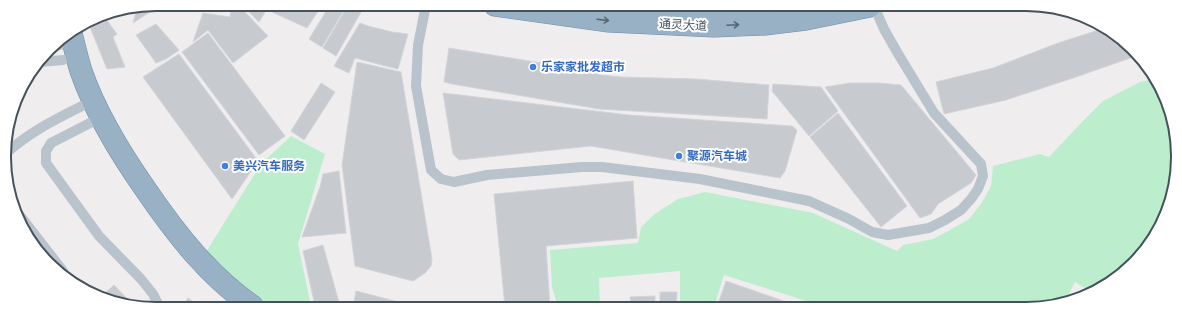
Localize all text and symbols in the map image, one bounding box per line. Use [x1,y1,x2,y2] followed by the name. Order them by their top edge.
[596,16,609,24] one-way arrow
[659,17,707,33] street label: 通灵大道
[726,21,739,29] one-way arrow
[541,60,625,74] place label: 乐家家批发超市
[528,62,538,72] marker: 乐家家批发超市
[687,149,747,163] place label: 聚源汽车城
[674,151,684,161] marker: 聚源汽车城
[233,159,305,173] place label: 美兴汽车服务
[220,161,230,171] marker: 美兴汽车服务

